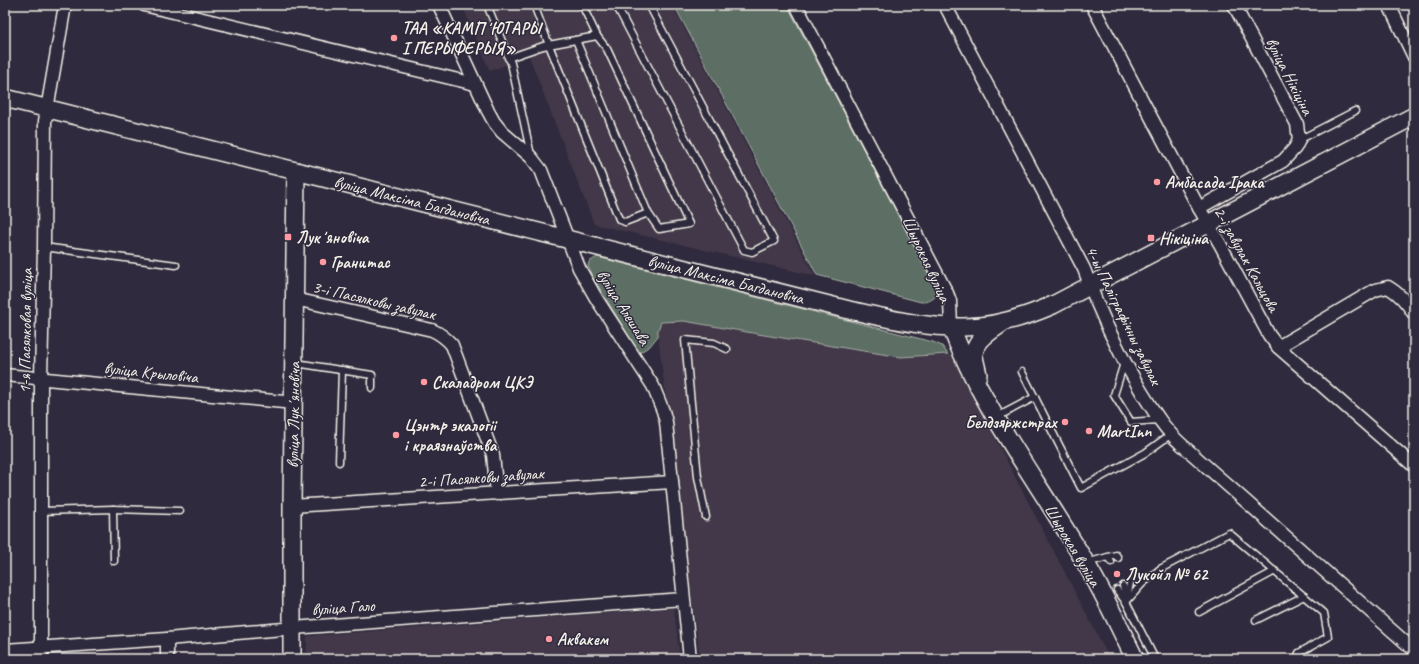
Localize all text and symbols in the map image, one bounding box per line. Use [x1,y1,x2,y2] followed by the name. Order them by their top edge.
[402,18,544,59] place label: ТАА «КАМПʼЮТАРЫ I ПЕРЫФЕРЫЯ»
[389,33,399,43] marker: ТАА «КАМПʼЮТАРЫ I ПЕРЫФЕРЫЯ»
[1261,34,1319,120] street label: вуліца Нікіціна
[332,171,493,230] street label: вуліца Максіма Багдановіча
[1165,172,1265,193] place label: Амбасада Ірака
[1152,177,1162,187] marker: Амбасада Ірака
[1208,203,1285,318] street label: 2-і завулак Кальцова
[897,213,956,307] street label: Шырокая вуліца
[296,227,370,248] place label: Лукʼяновіча
[1159,228,1209,249] place label: Нікіціна
[283,232,293,242] marker: Лукʼяновіча
[1146,233,1156,243] marker: Нікіціна
[1080,242,1167,390] street label: 4-ы Паліграфічны завулак
[646,250,807,309] street label: вуліца Максіма Багдановіча
[331,252,390,273] place label: Гранитас
[318,257,328,267] marker: Гранитас
[592,265,656,350] street label: вуліца Алешава
[14,267,37,394] street label: 1-я Пасялковая вуліца
[310,276,439,326] street label: 3-і Пасялковы завулак
[103,357,201,388] street label: вуліца Крыловіча
[282,360,305,468] street label: вуліца Лукʼяновіча
[432,372,534,393] place label: Скаладром ЦКЭ
[419,377,429,387] marker: Скаладром ЦКЭ
[965,412,1059,433] place label: Белдзяржстрах
[404,415,498,456] place label: Цэнтр экалогіі і краязнаўства
[1060,417,1070,427] marker: Белдзяржстрах
[1097,421,1152,442] place label: MartInn
[1084,426,1094,436] marker: MartInn
[391,430,401,440] marker: Цэнтр экалогіі і краязнаўства
[418,463,546,493] street label: 2-і Пасялковы завулак
[1040,500,1106,592] street label: Шырокая вуліца
[1125,564,1209,585] place label: Лукойл № 62
[1112,569,1122,579] marker: Лукойл № 62
[311,595,376,620] street label: вуліца Гало
[557,629,610,650] place label: Аквакем
[544,634,554,644] marker: Аквакем

